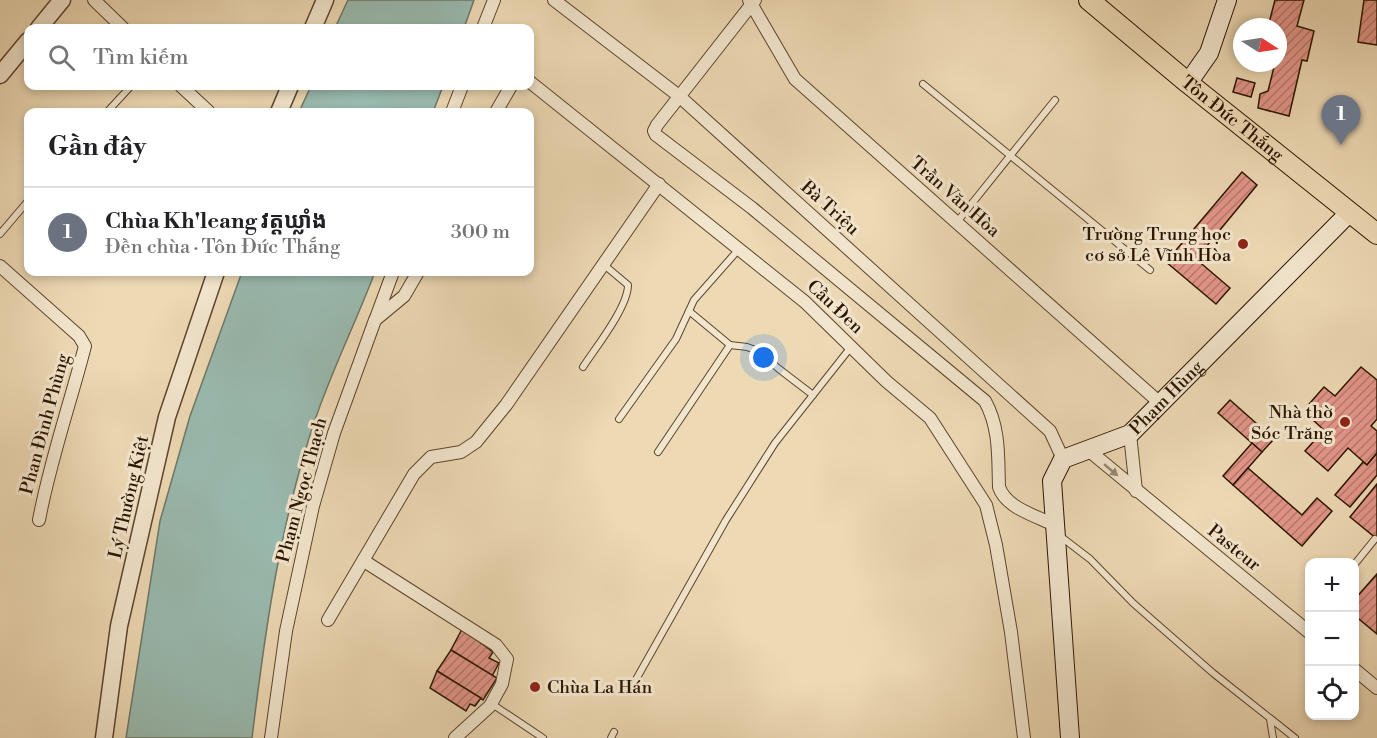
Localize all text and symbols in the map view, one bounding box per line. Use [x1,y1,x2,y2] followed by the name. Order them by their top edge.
[1233,18,1287,72] north arrow
[24,24,534,90] search box
[45,41,78,74] icon: search
[93,44,189,71] text: Tìm kiếm
[1176,71,1289,167] street label: Tôn Đức Thắng
[1322,96,1360,145] pin: 1
[48,131,146,163] text: Gần đây
[905,152,1005,243] street label: Trần Văn Hòa
[795,175,865,241] street label: Bà Triệu
[105,208,327,235] text: Chùa Kh'leang វត្តឃ្លាំង
[63,220,72,245] text: 1
[451,220,510,245] text: 300 m
[1083,223,1232,267] place label: Trường Trung học cơ sở Lê Vĩnh Hòa
[105,235,340,260] text: Đền chùa · Tôn Đức Thắng
[1236,237,1250,251] marker: Trường Trung học cơ sở Lê Vĩnh Hòa
[802,275,868,339] street label: Cầu Đen
[749,343,778,372] your location
[15,350,75,497] street label: Phan Đình Phùng
[1124,355,1209,440] street label: Phạm Hùng
[1251,401,1334,445] place label: Nhà thờ Sóc Trăng
[272,415,332,565] street label: Phạm Ngọc Thạch
[1338,415,1352,429] marker: Nhà thờ Sóc Trăng
[104,433,154,561] street label: Lý Thường Kiệt
[1103,463,1118,476] one-way arrow
[1203,520,1265,577] street label: Pasteur
[1305,558,1359,720] map controls
[1305,558,1359,612] button: +
[1305,612,1359,666] button: −
[1305,666,1359,720] button: locate
[547,676,652,699] place label: Chùa La Hán
[528,680,542,694] marker: Chùa La Hán

